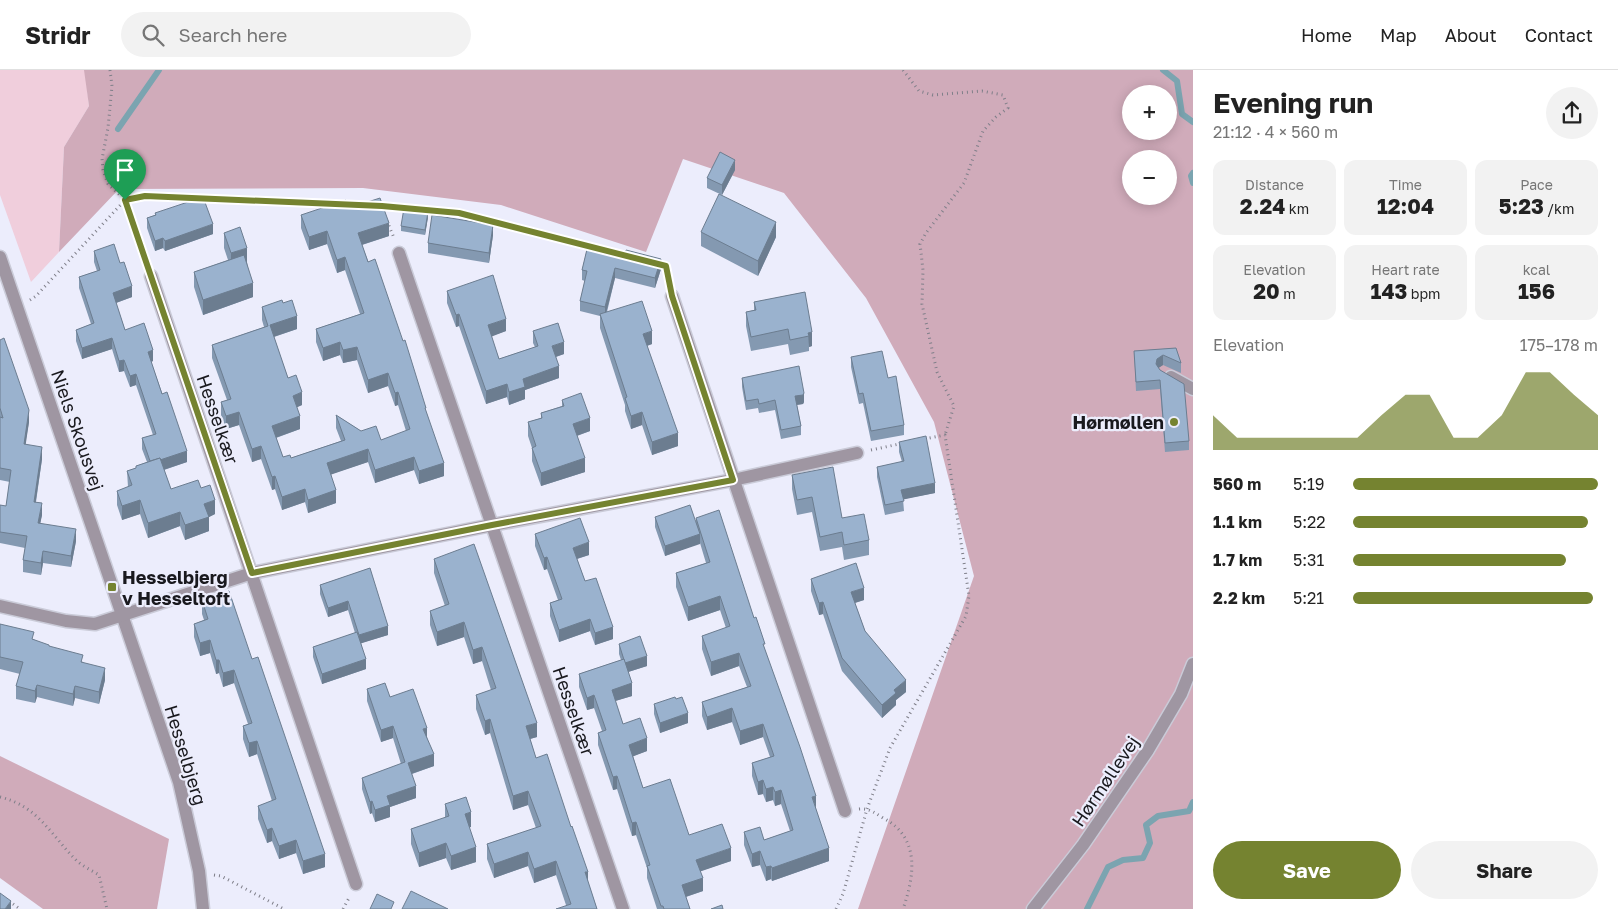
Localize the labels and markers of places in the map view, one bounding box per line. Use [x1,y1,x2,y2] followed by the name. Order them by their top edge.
[104,149,146,200] pin
[1072,411,1164,433] place label: Hørmøllen
[1168,416,1180,428] marker: Hørmøllen
[122,566,230,609] place label: Hesselbjerg v Hesseltoft
[106,581,118,593] marker: Hesselbjerg v Hesseltoft

